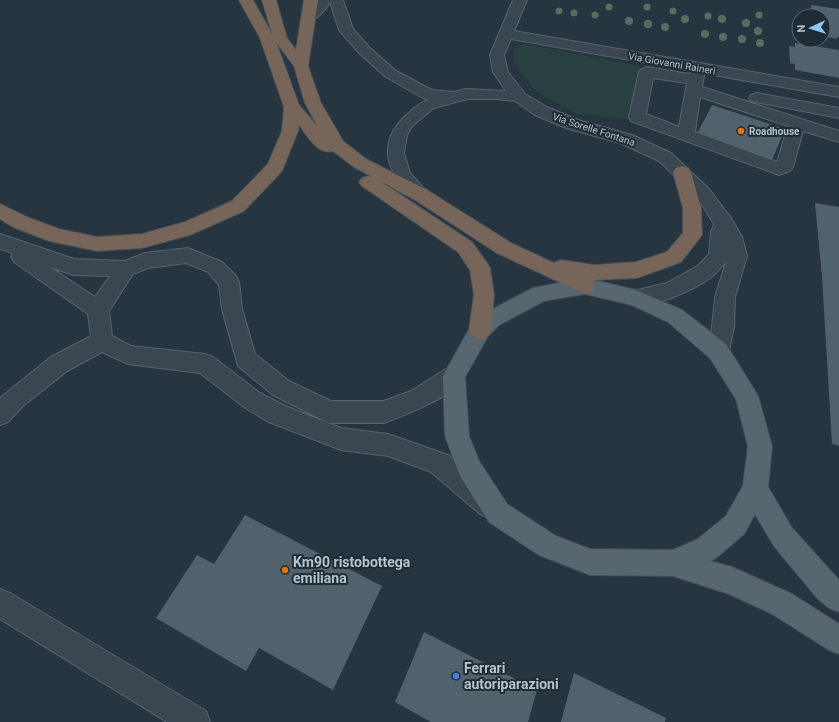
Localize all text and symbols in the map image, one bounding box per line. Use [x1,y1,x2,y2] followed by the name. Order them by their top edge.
[791,8,831,48] north arrow
[795,24,808,33] text: N
[627,50,716,77] street label: Via Giovanni Raineri
[551,111,636,148] street label: Via Sorelle Fontana
[736,126,746,136] marker: Roadhouse
[749,126,800,137] place label: Roadhouse
[293,554,411,586] place label: Km90 ristobottega emiliana
[280,565,290,575] marker: Km90 ristobottega emiliana
[464,660,559,692] place label: Ferrari autoriparazioni
[451,671,461,681] marker: Ferrari autoriparazioni

